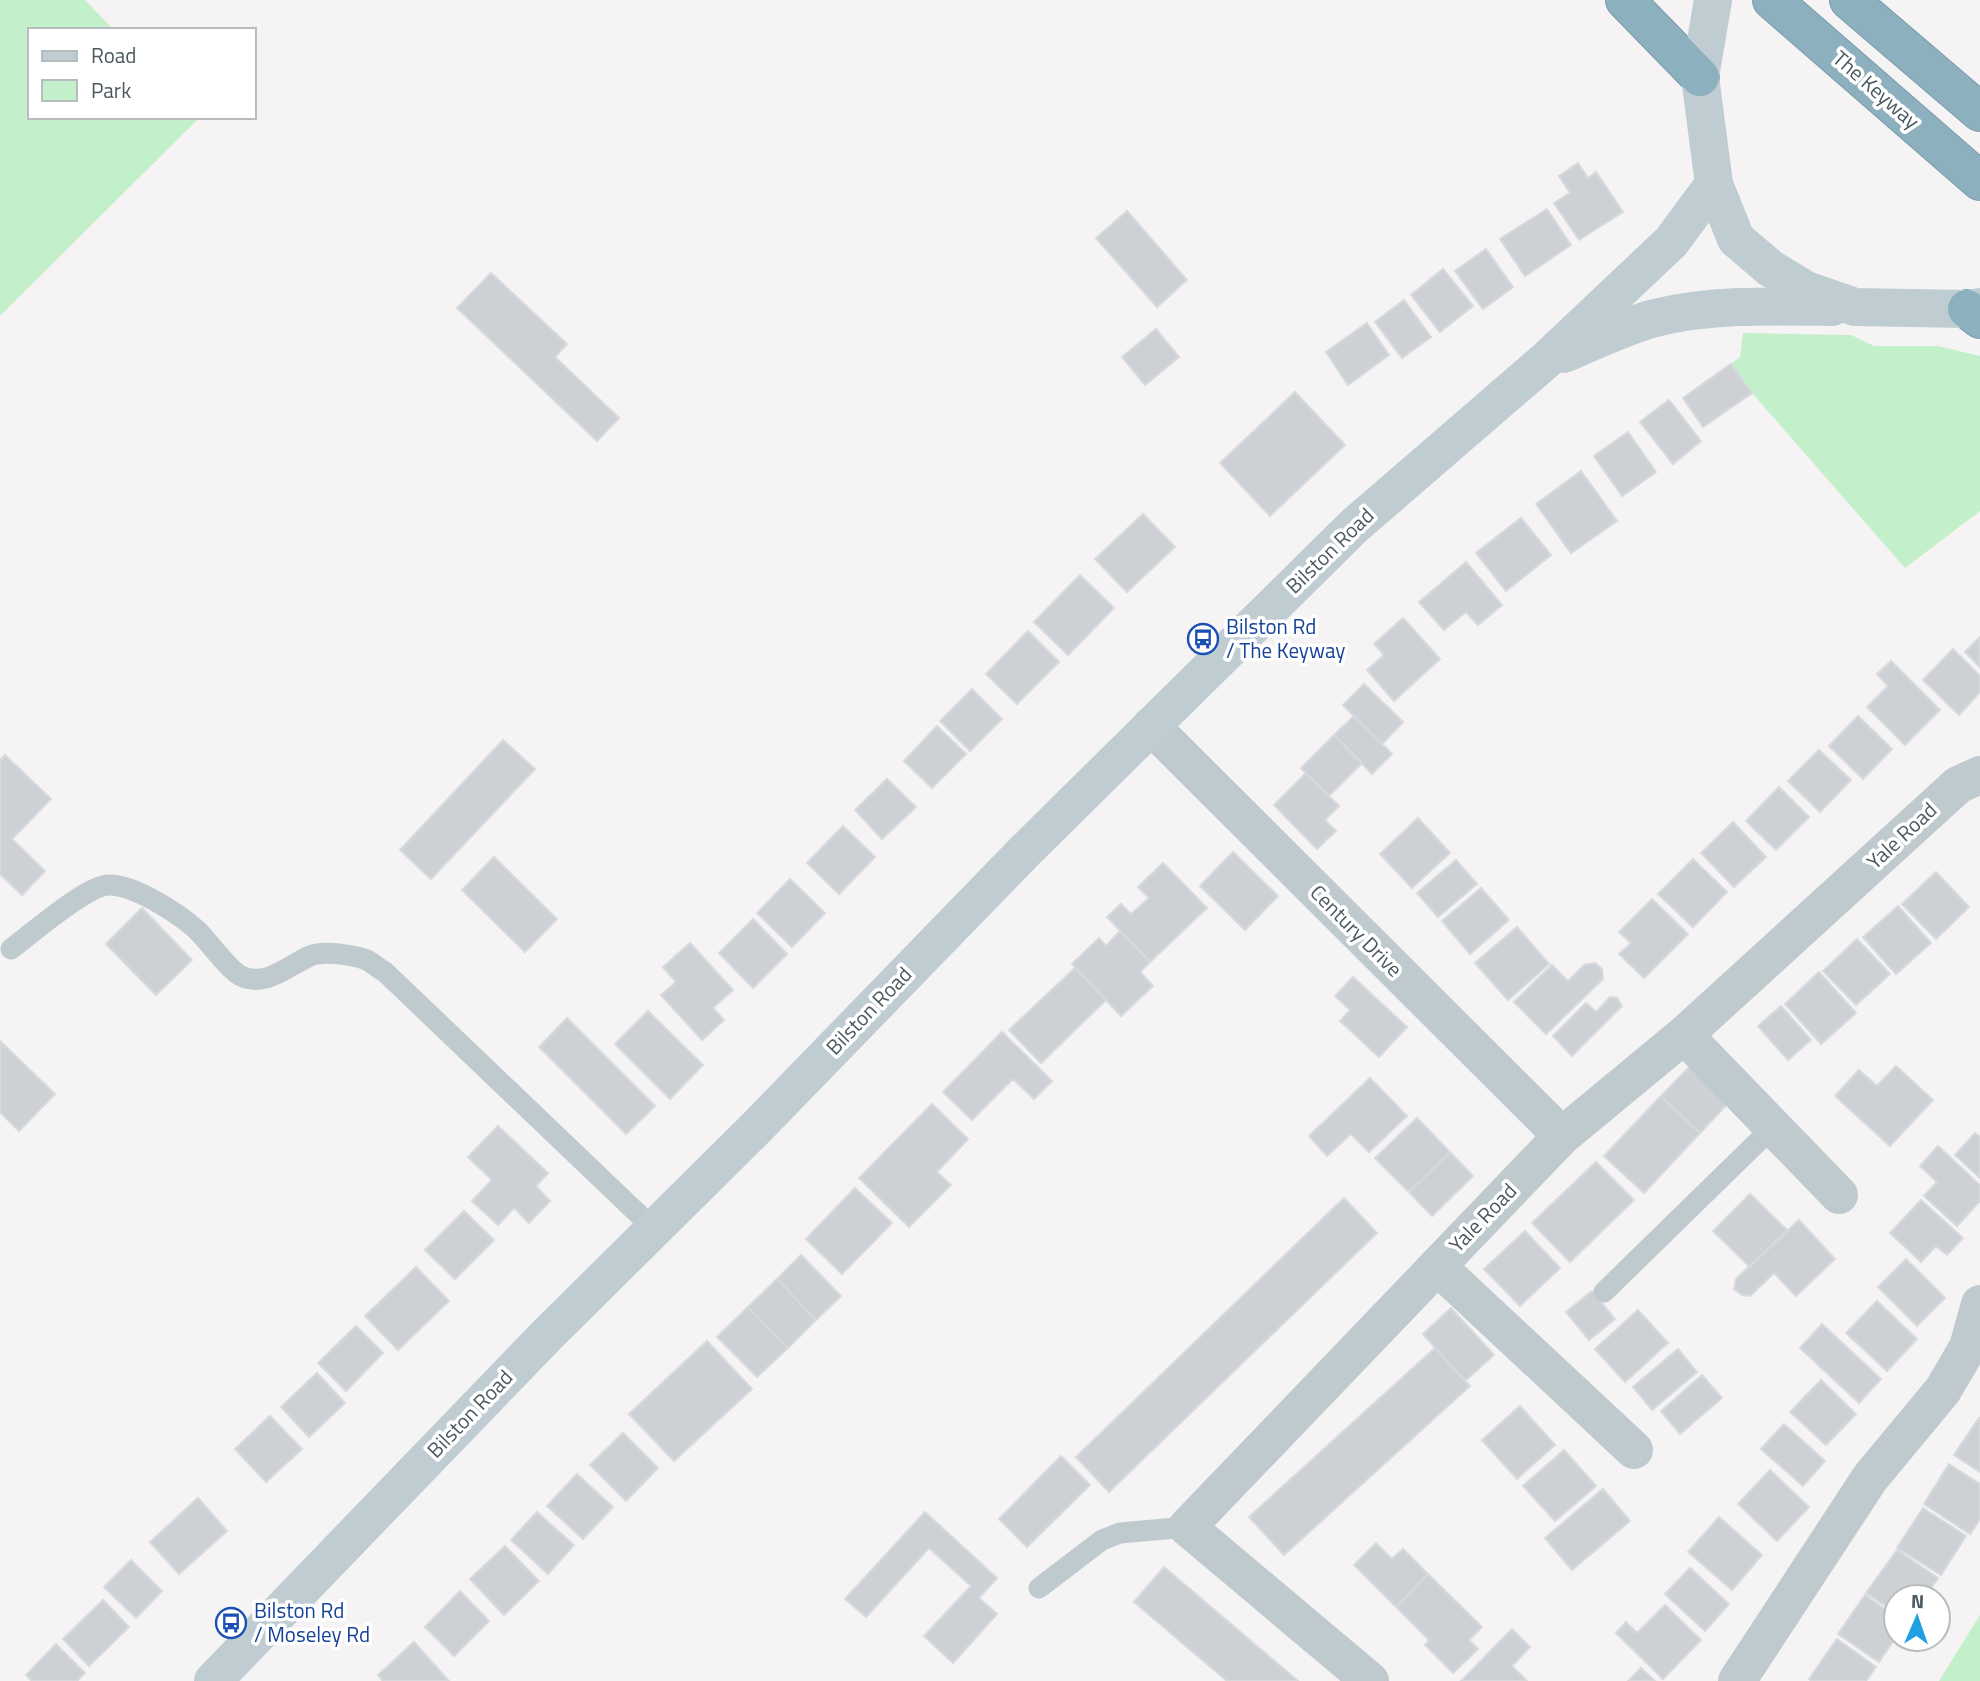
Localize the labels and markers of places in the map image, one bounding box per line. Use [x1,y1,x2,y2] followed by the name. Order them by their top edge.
[1226,610,1345,666] place label: Bilston Rd / The Keyway
[1186,622,1220,656] bus stop icon: Bilston Rd / The Keyway
[254,1594,370,1650] place label: Bilston Rd / Moseley Rd
[214,1606,248,1640] bus stop icon: Bilston Rd / Moseley Rd

